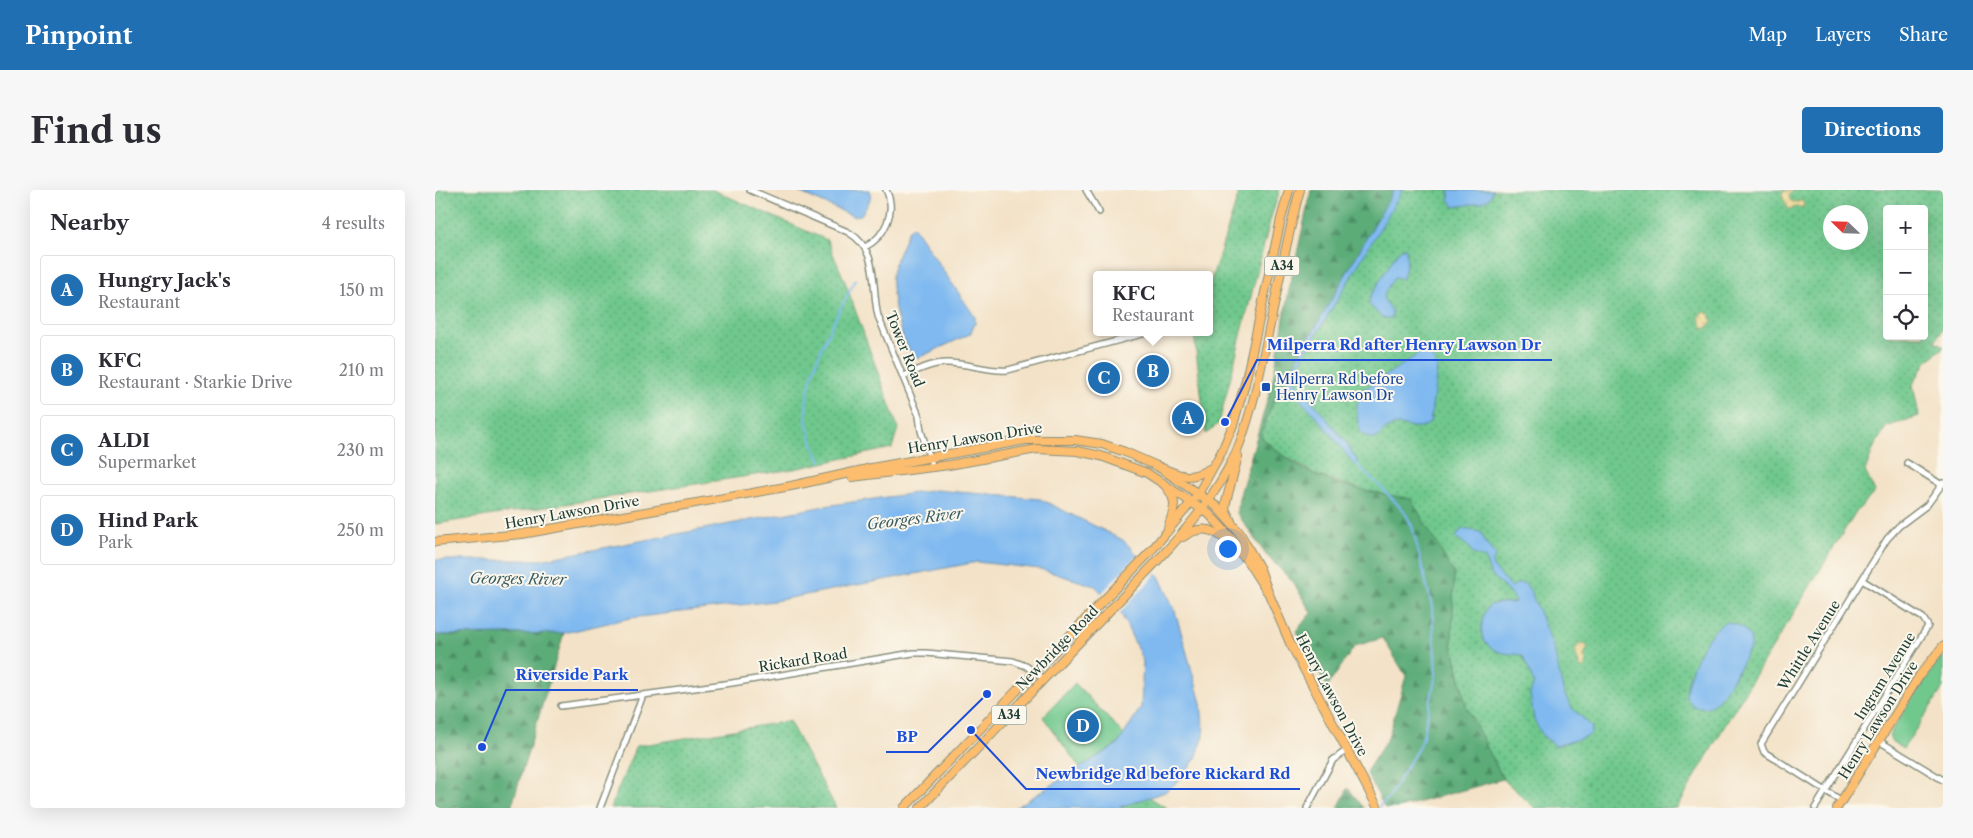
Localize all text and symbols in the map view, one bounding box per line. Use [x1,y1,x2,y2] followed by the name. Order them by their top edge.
[25,21,132,50] text: Pinpoint
[1749,24,1787,46] text: Map
[1815,24,1871,46] text: Layers
[1899,24,1948,46] text: Share
[1802,107,1943,153] button: Directions
[30,109,162,152] text: Find us
[1823,205,1868,250] north arrow
[1883,205,1928,340] map controls
[1883,205,1928,250] button: +
[50,210,129,235] text: Nearby
[322,213,385,233] text: 4 results
[1883,250,1928,295] button: −
[1265,256,1299,275] road number: A34
[98,269,231,292] text: Hungry Jack's
[1093,271,1213,336] popup
[61,280,73,300] text: A
[339,280,384,300] text: 150 m
[1112,282,1155,305] text: KFC
[98,292,180,312] text: Restaurant
[1883,295,1928,340] button: locate
[1112,305,1194,325] text: Restaurant
[882,308,929,390] street label: Tower Road
[1257,330,1552,360] callout: Milperra Rd after Henry Lawson Dr
[1267,335,1542,354] text: Milperra Rd after Henry Lawson Dr
[98,349,141,372] text: KFC
[1137,352,1169,390] pin: B
[1088,359,1120,397] pin: C
[61,360,73,380] text: B
[339,360,384,380] text: 210 m
[1276,370,1404,404] place label: Milperra Rd before Henry Lawson Dr
[98,372,293,392] text: Restaurant · Starkie Drive
[1260,381,1272,393] marker: Milperra Rd before Henry Lawson Dr
[1172,399,1204,437] pin: A
[906,418,1044,458] street label: Henry Lawson Drive
[98,429,150,452] text: ALDI
[61,440,73,460] text: C
[337,440,384,460] text: 230 m
[98,452,196,472] text: Supermarket
[503,491,641,533] street label: Henry Lawson Drive
[866,503,965,534] water label: Georges River
[98,509,198,532] text: Hind Park
[60,520,74,540] text: D
[337,520,384,540] text: 250 m
[98,532,133,552] text: Park
[1215,536,1241,562] your location
[469,568,568,589] water label: Georges River
[1773,596,1844,695] street label: Whittle Avenue
[1012,601,1102,694] street label: Newbridge Road
[1851,628,1919,723] street label: Ingram Avenue
[1292,631,1372,760] street label: Henry Lawson Drive
[757,644,849,676] street label: Rickard Road
[1834,657,1922,783] street label: Henry Lawson Drive
[506,660,638,690] callout: Riverside Park
[516,665,630,684] text: Riverside Park
[991,706,1027,724] road number: A34
[1067,707,1099,745] pin: D
[886,722,928,752] callout: BP
[896,727,918,746] text: BP
[1026,759,1300,789] callout: Newbridge Rd before Rickard Rd
[1036,764,1290,783] text: Newbridge Rd before Rickard Rd

